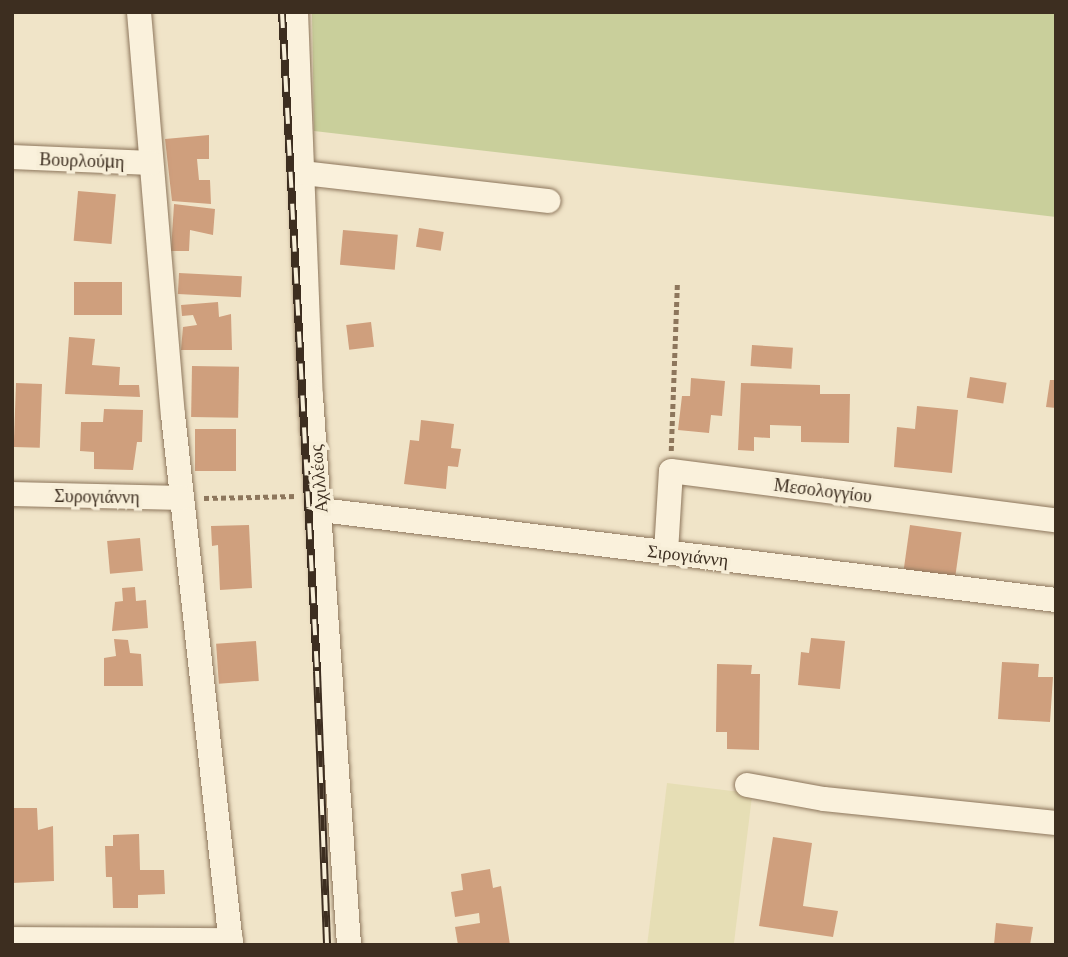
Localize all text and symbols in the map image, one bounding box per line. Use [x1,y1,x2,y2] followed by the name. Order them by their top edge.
[39,148,125,172] street label: Βουρλούμη
[304,444,332,514] street label: Αχιλλέως
[773,473,873,507] street label: Μεσολογγίου
[54,484,140,508] street label: Συρογιάννη
[646,539,730,571] street label: Σιρογιάννη

